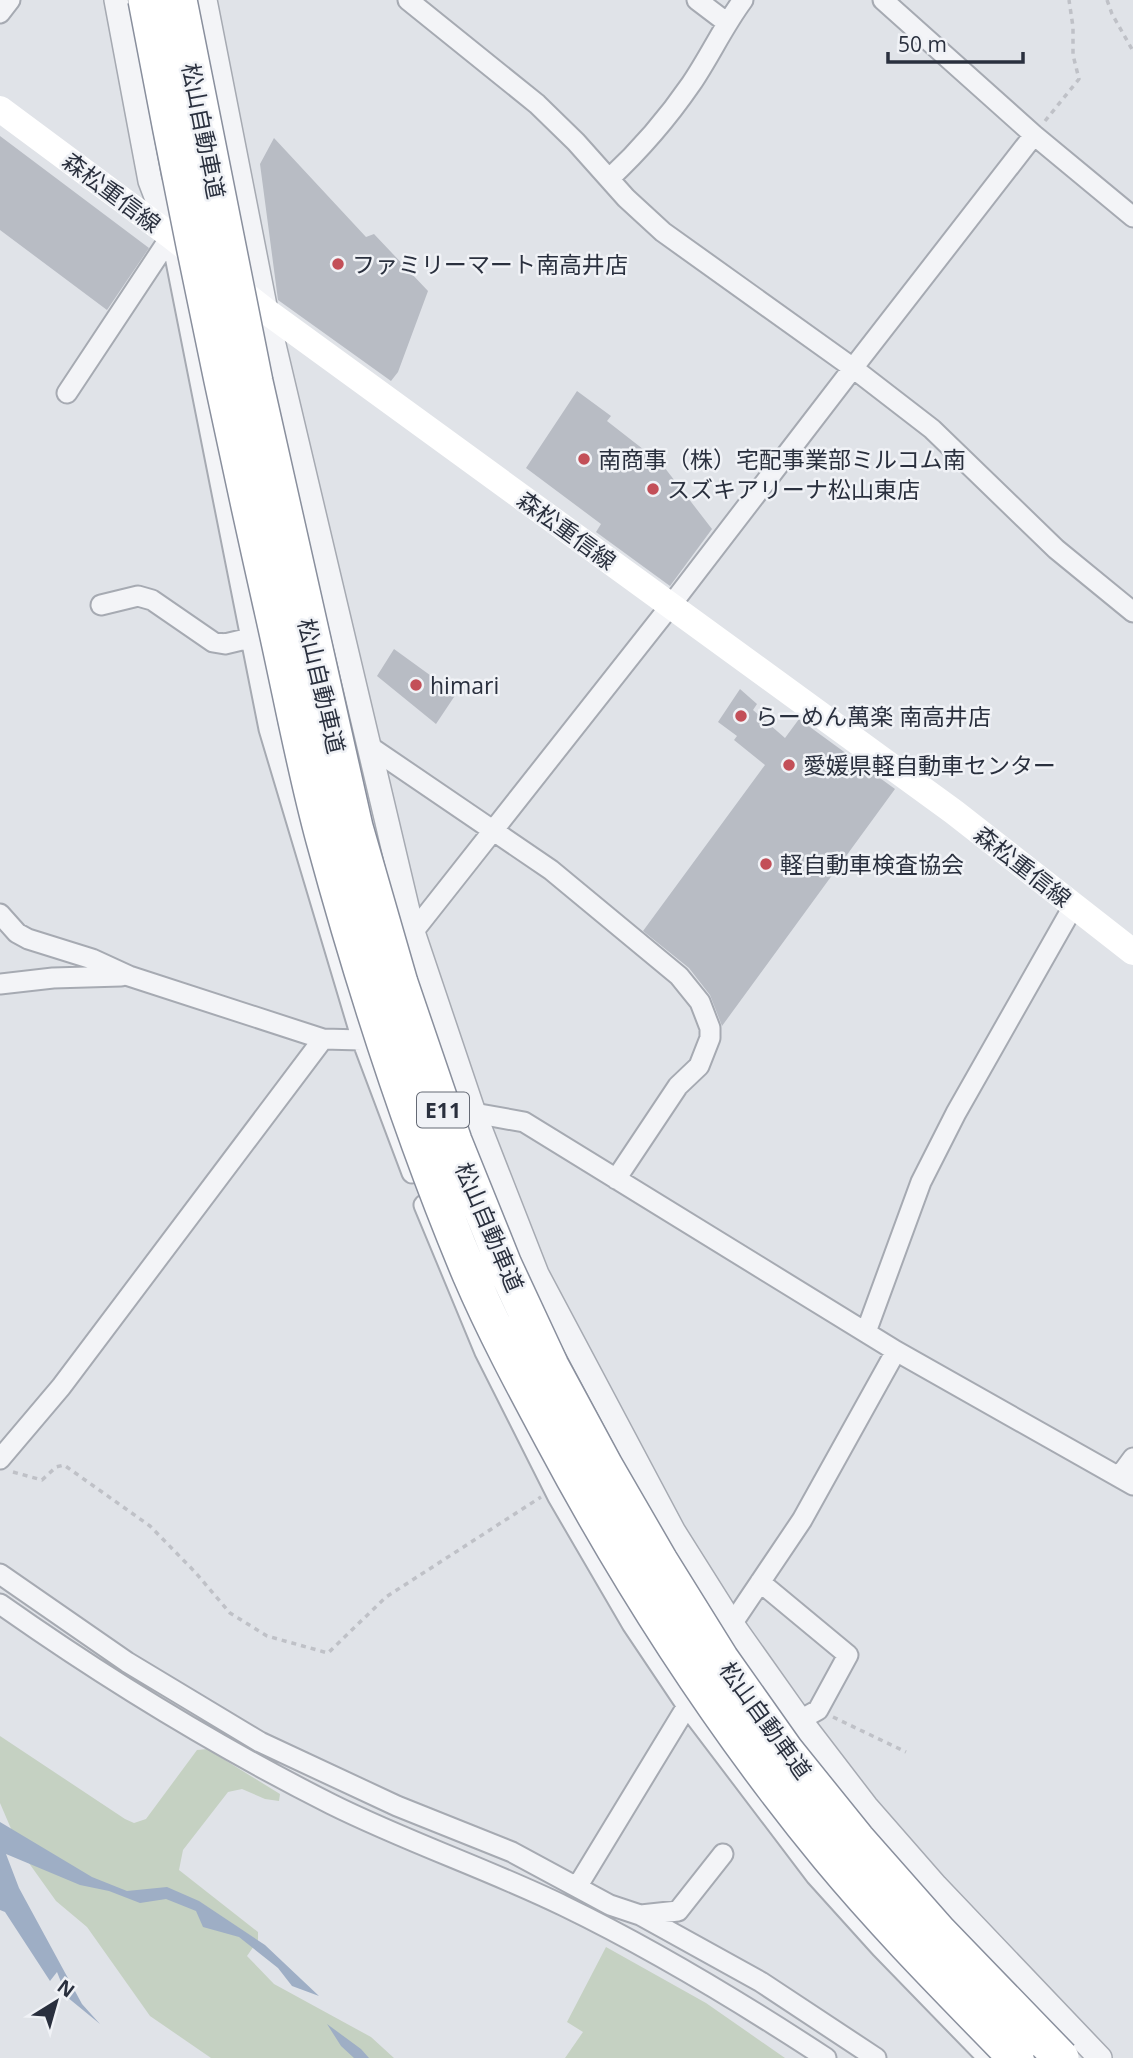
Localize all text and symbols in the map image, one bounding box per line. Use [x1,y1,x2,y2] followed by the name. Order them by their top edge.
[888,21,1023,65] scale bar
[898,30,947,58] text: 50 m
[175,60,233,202] street label: 松山自動車道
[56,145,168,239] street label: 森松重信線
[352,248,628,280] place label: ファミリーマート南高井店
[330,256,346,272] marker: ファミリーマート南高井店
[598,443,966,475] place label: 南商事（株）宅配事業部ミルコム南
[576,451,592,467] marker: 南商事（株）宅配事業部ミルコム南
[667,473,920,505] place label: スズキアリーナ松山東店
[645,481,661,497] marker: スズキアリーナ松山東店
[511,483,623,577] street label: 森松重信線
[291,615,353,757] street label: 松山自動車道
[430,669,499,701] place label: himari
[408,677,424,693] marker: himari
[755,700,991,732] place label: らーめん萬楽 南高井店
[733,708,749,724] marker: らーめん萬楽 南高井店
[803,749,1056,781] place label: 愛媛県軽自動車センター
[781,757,797,773] marker: 愛媛県軽自動車センター
[968,818,1078,914] street label: 森松重信線
[780,848,964,880] place label: 軽自動車検査協会
[758,856,774,872] marker: 軽自動車検査協会
[417,1092,469,1128] road number: E11
[448,1157,532,1297] street label: 松山自動車道
[712,1655,820,1785] street label: 松山自動車道
[21,1967,91,2037] north arrow
[52,1973,80,2003] text: N

